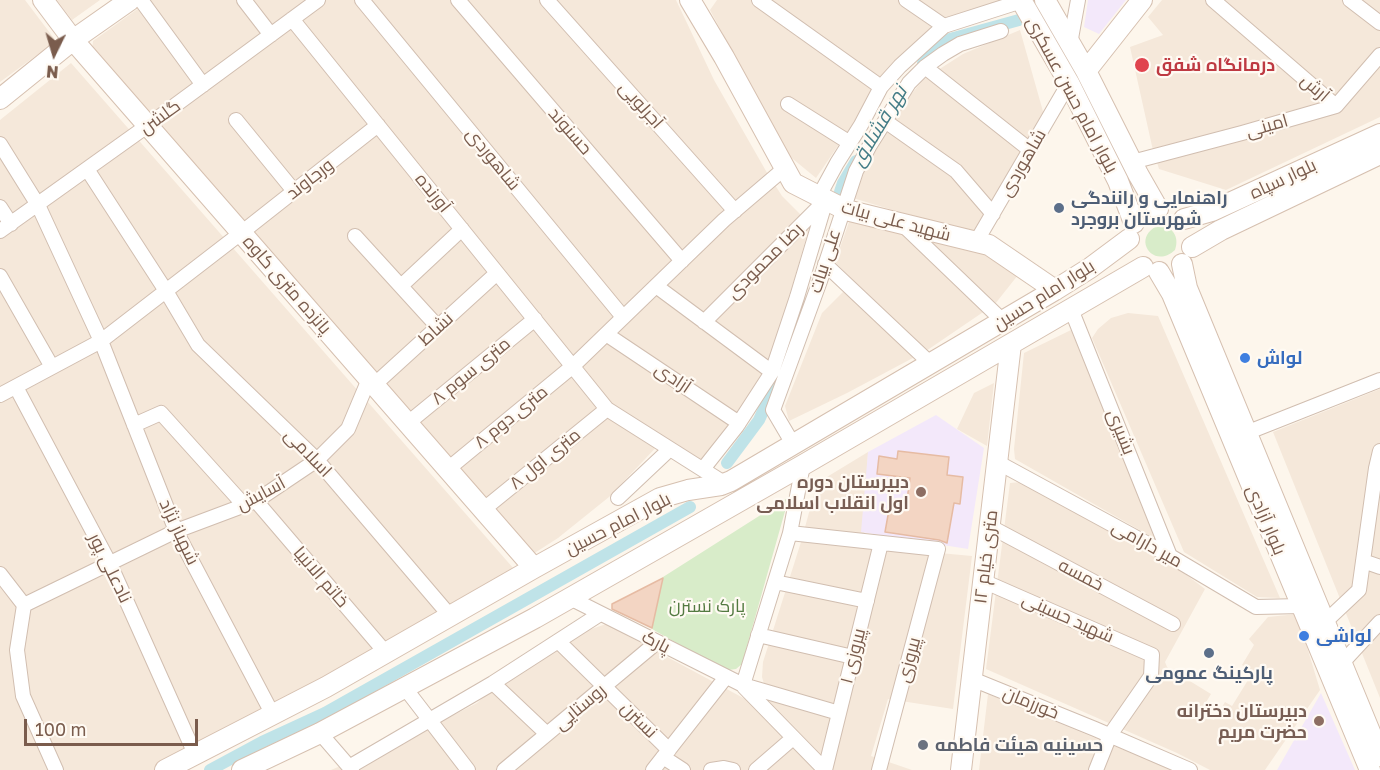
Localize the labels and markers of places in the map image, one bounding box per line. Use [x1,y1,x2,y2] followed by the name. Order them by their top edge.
[1156,54,1275,76] place label: درمانگاه شفق
[1133,56,1151,74] marker: درمانگاه شفق
[1071,187,1228,230] place label: راهنمایی و رانندگی شهرستان بروجرد
[1052,201,1066,215] marker: راهنمایی و رانندگی شهرستان بروجرد
[1257,347,1303,369] place label: لواش
[1238,351,1252,365] marker: لواش
[756,471,909,514] place label: دبیرستان دوره اول انقلاب اسلامی
[914,485,928,499] marker: دبیرستان دوره اول انقلاب اسلامی
[1316,625,1372,647] place label: لواشی
[1297,629,1311,643] marker: لواشی
[1202,646,1216,660] marker: پارکینگ عمومی
[1145,662,1273,684] place label: پارکینگ عمومی
[1177,700,1307,742] place label: دبیرستان دخترانه حضرت مریم
[1312,714,1326,728] marker: دبیرستان دخترانه حضرت مریم
[935,734,1103,756] place label: حسینیه هیئت فاطمه
[916,738,930,752] marker: حسینیه هیئت فاطمه

